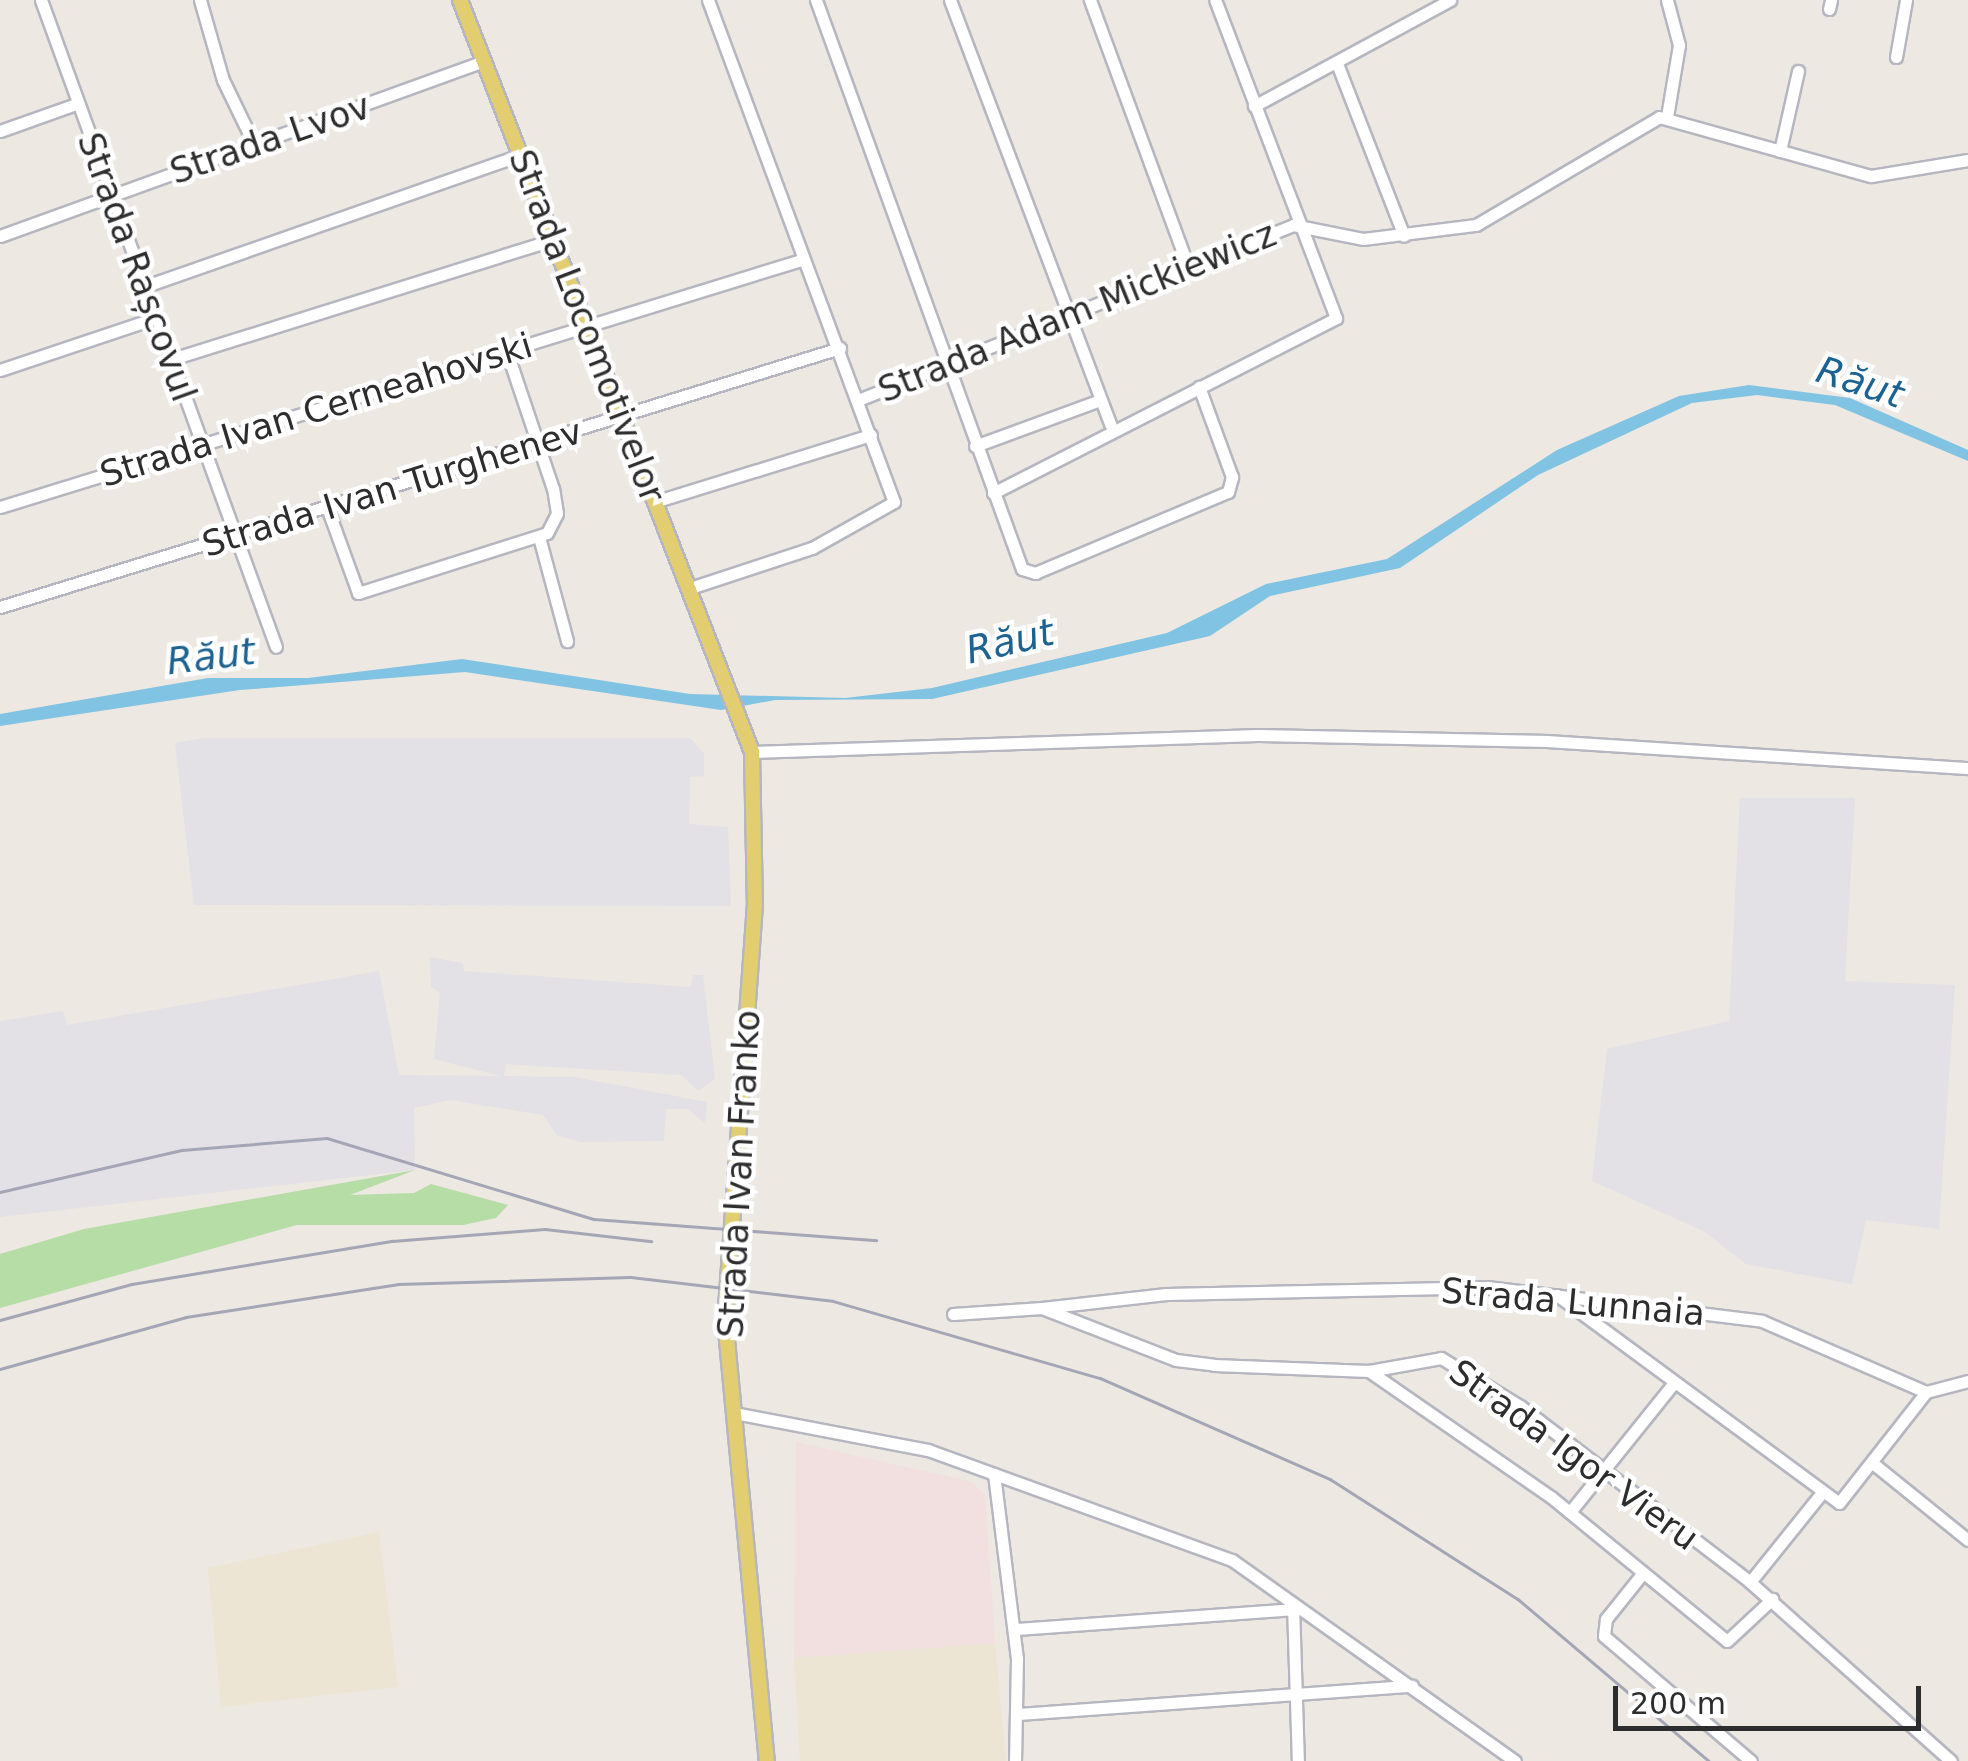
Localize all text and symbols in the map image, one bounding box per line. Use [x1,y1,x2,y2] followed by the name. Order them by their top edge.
[164,85,376,193] street label: Strada Lvov
[69,127,205,407] street label: Strada Rașcovul
[500,144,674,508] street label: Strada Locomotivelor
[872,213,1282,411] street label: Strada Adam Mickiewicz
[95,324,537,496] street label: Strada Ivan Cerneahovski
[1811,348,1909,418] water label: Răut
[197,410,587,566] street label: Strada Ivan Turghenev
[962,610,1058,674] water label: Răut
[164,629,258,685] water label: Răut
[709,1009,769,1339] street label: Strada Ivan Franko
[1439,1270,1707,1334] street label: Strada Lunnaia
[1442,1351,1706,1559] street label: Strada Igor Vieru
[1618,1666,1926,1728] scale bar
[1630,1686,1726,1721] text: 200 m

